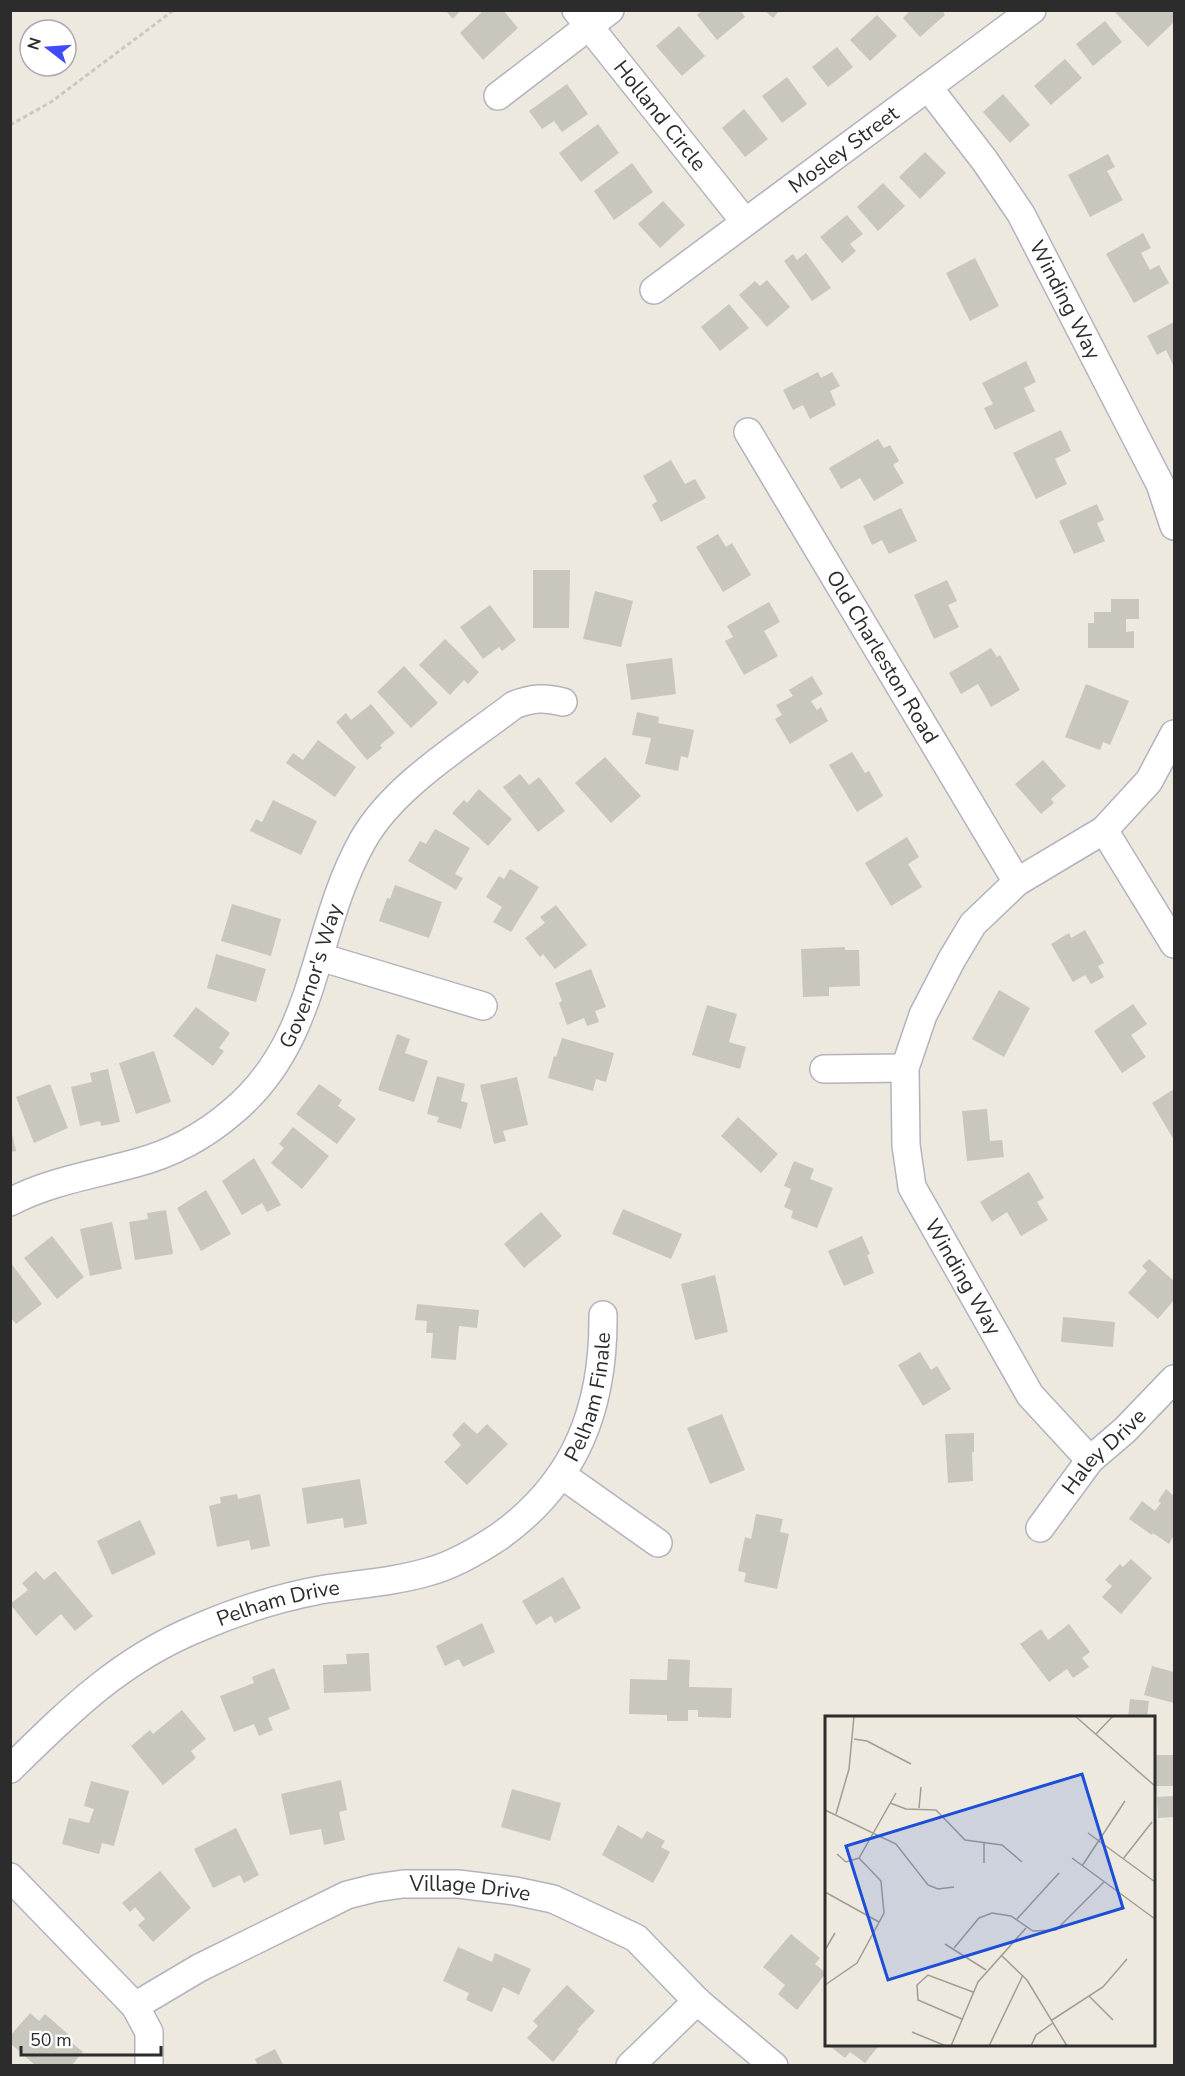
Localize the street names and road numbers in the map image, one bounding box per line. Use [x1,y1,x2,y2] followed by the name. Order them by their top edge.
[607,54,713,177] street label: Holland Circle
[783,99,905,200] street label: Mosley Street
[1023,235,1108,364] street label: Winding Way
[820,565,945,749] street label: Old Charleston Road
[273,900,349,1053] street label: Governor's Way
[918,1214,1008,1341] street label: Winding Way
[558,1332,617,1467] street label: Pelham Finale
[1055,1403,1152,1500] street label: Haley Drive
[212,1573,341,1633] street label: Pelham Drive
[409,1869,533,1908] street label: Village Drive

